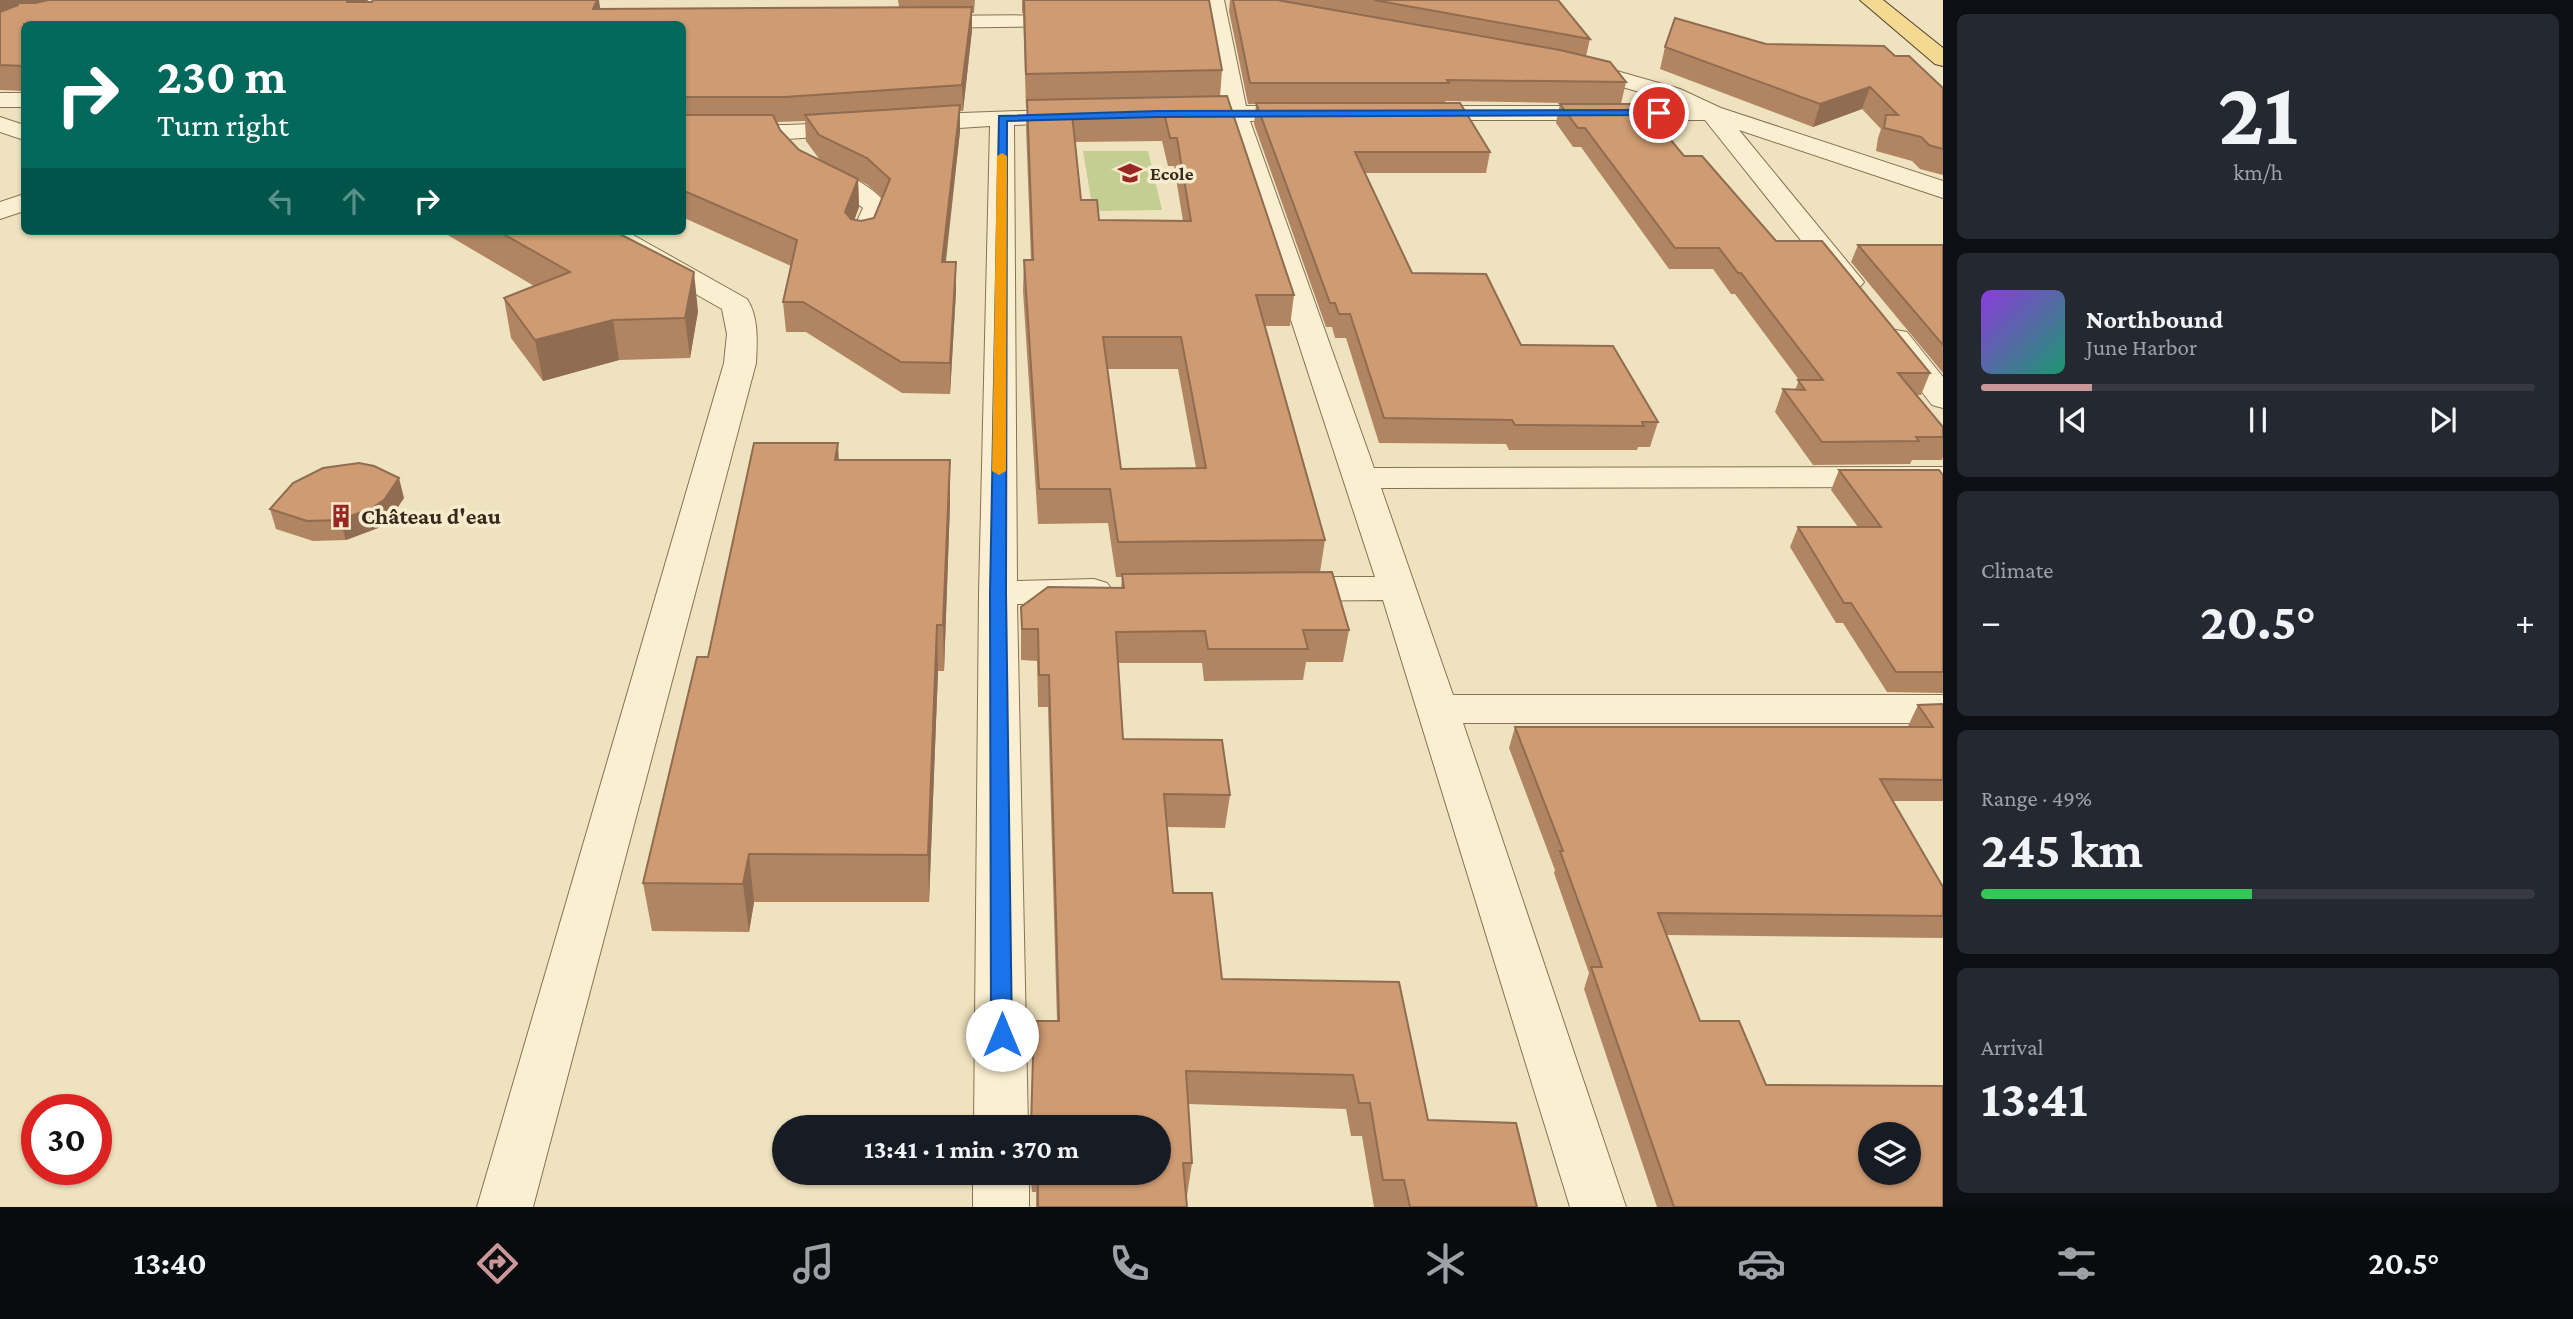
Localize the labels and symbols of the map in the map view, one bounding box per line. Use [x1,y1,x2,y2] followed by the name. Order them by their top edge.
[1629,83,1689,143] pin
[1116,159,1144,187] school or university icon: Ecole
[1150,163,1194,184] place label: Ecole
[327,502,355,530] building icon: Château d'eau
[361,503,501,529] place label: Château d'eau
[965,998,1039,1072] position arrow
[21,1094,112,1185] speed limit sign: 30

